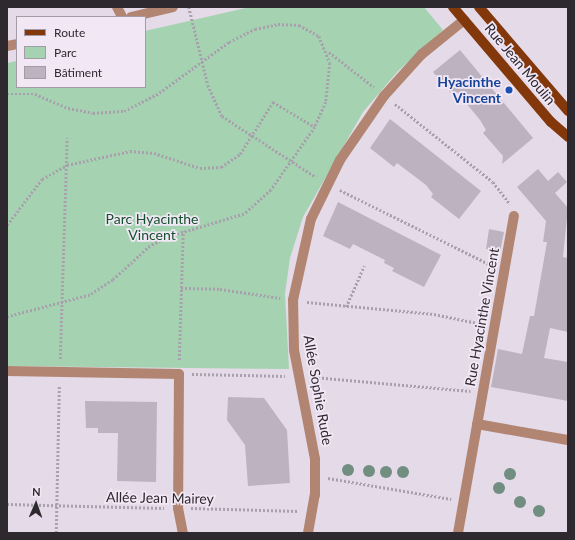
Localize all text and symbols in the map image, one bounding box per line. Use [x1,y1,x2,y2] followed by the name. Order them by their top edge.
[16,16,146,88] legend
[481,20,559,108] street label: Rue Jean Moulin
[54,25,85,40] text: Route
[54,45,77,60] text: Parc
[54,65,102,80] text: Bâtiment
[437,74,501,106] place label: Hyacinthe Vincent
[504,85,514,95] marker: Hyacinthe Vincent
[106,211,198,244] park label: Parc Hyacinthe Vincent
[462,246,502,388] street label: Rue Hyacinthe Vincent
[300,334,336,446] street label: Allée Sophie Rude
[16,484,56,524] north arrow
[32,485,41,498] text: N
[106,489,214,507] street label: Allée Jean Mairey

